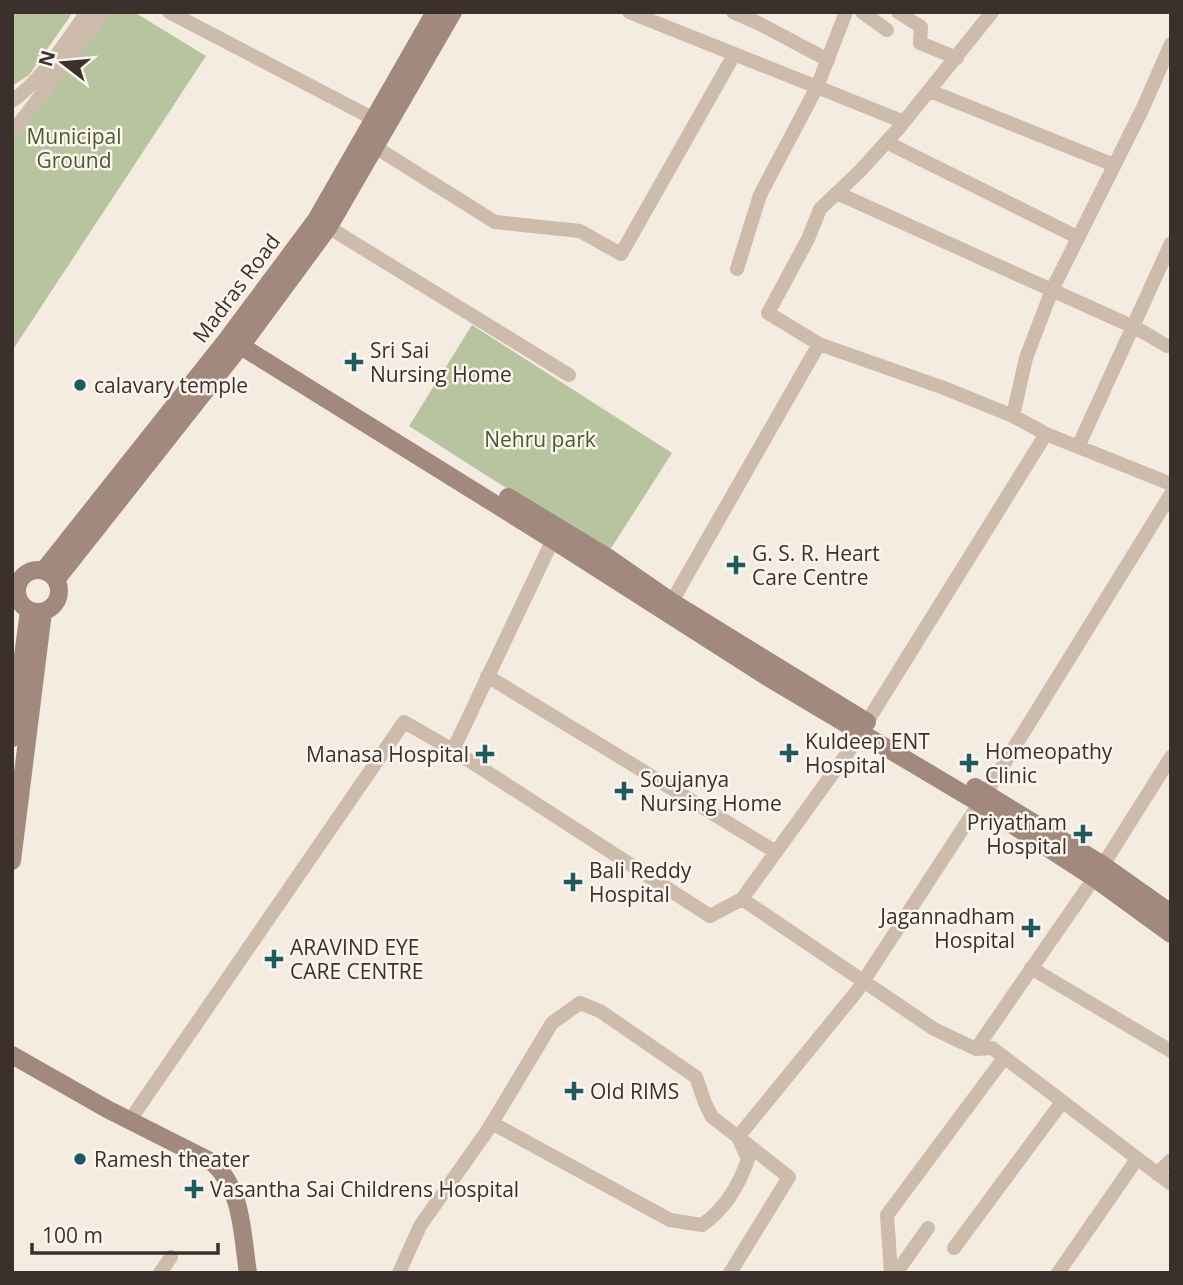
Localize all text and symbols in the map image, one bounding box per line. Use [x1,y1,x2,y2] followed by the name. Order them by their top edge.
[28,28,98,98] north arrow
[32,47,61,69] text: N
[26,122,122,174] park label: Municipal Ground
[186,228,286,348] street label: Madras Road
[370,336,512,388] place label: Sri Sai Nursing Home
[344,352,364,372] marker: Sri Sai Nursing Home
[94,371,248,399] place label: calavary temple
[72,377,88,393] marker: calavary temple
[484,425,596,453] park label: Nehru park
[752,539,880,591] place label: G. S. R. Heart Care Centre
[726,555,746,575] marker: G. S. R. Heart Care Centre
[805,727,930,779] place label: Kuldeep ENT Hospital
[985,737,1113,789] place label: Homeopathy Clinic
[306,740,469,768] place label: Manasa Hospital
[779,743,799,763] marker: Kuldeep ENT Hospital
[475,744,495,764] marker: Manasa Hospital
[959,753,979,773] marker: Homeopathy Clinic
[640,765,782,817] place label: Soujanya Nursing Home
[614,781,634,801] marker: Soujanya Nursing Home
[967,808,1067,860] place label: Priyatham Hospital
[1073,824,1093,844] marker: Priyatham Hospital
[589,856,692,908] place label: Bali Reddy Hospital
[563,872,583,892] marker: Bali Reddy Hospital
[878,902,1015,954] place label: Jagannadham Hospital
[1021,918,1041,938] marker: Jagannadham Hospital
[290,933,424,985] place label: ARAVIND EYE CARE CENTRE
[264,949,284,969] marker: ARAVIND EYE CARE CENTRE
[590,1077,679,1105] place label: Old RIMS
[564,1081,584,1101] marker: Old RIMS
[94,1145,250,1173] place label: Ramesh theater
[72,1151,88,1167] marker: Ramesh theater
[210,1175,519,1203] place label: Vasantha Sai Childrens Hospital
[184,1179,204,1199] marker: Vasantha Sai Childrens Hospital
[32,1212,217,1256] scale bar
[42,1221,103,1249] text: 100 m

